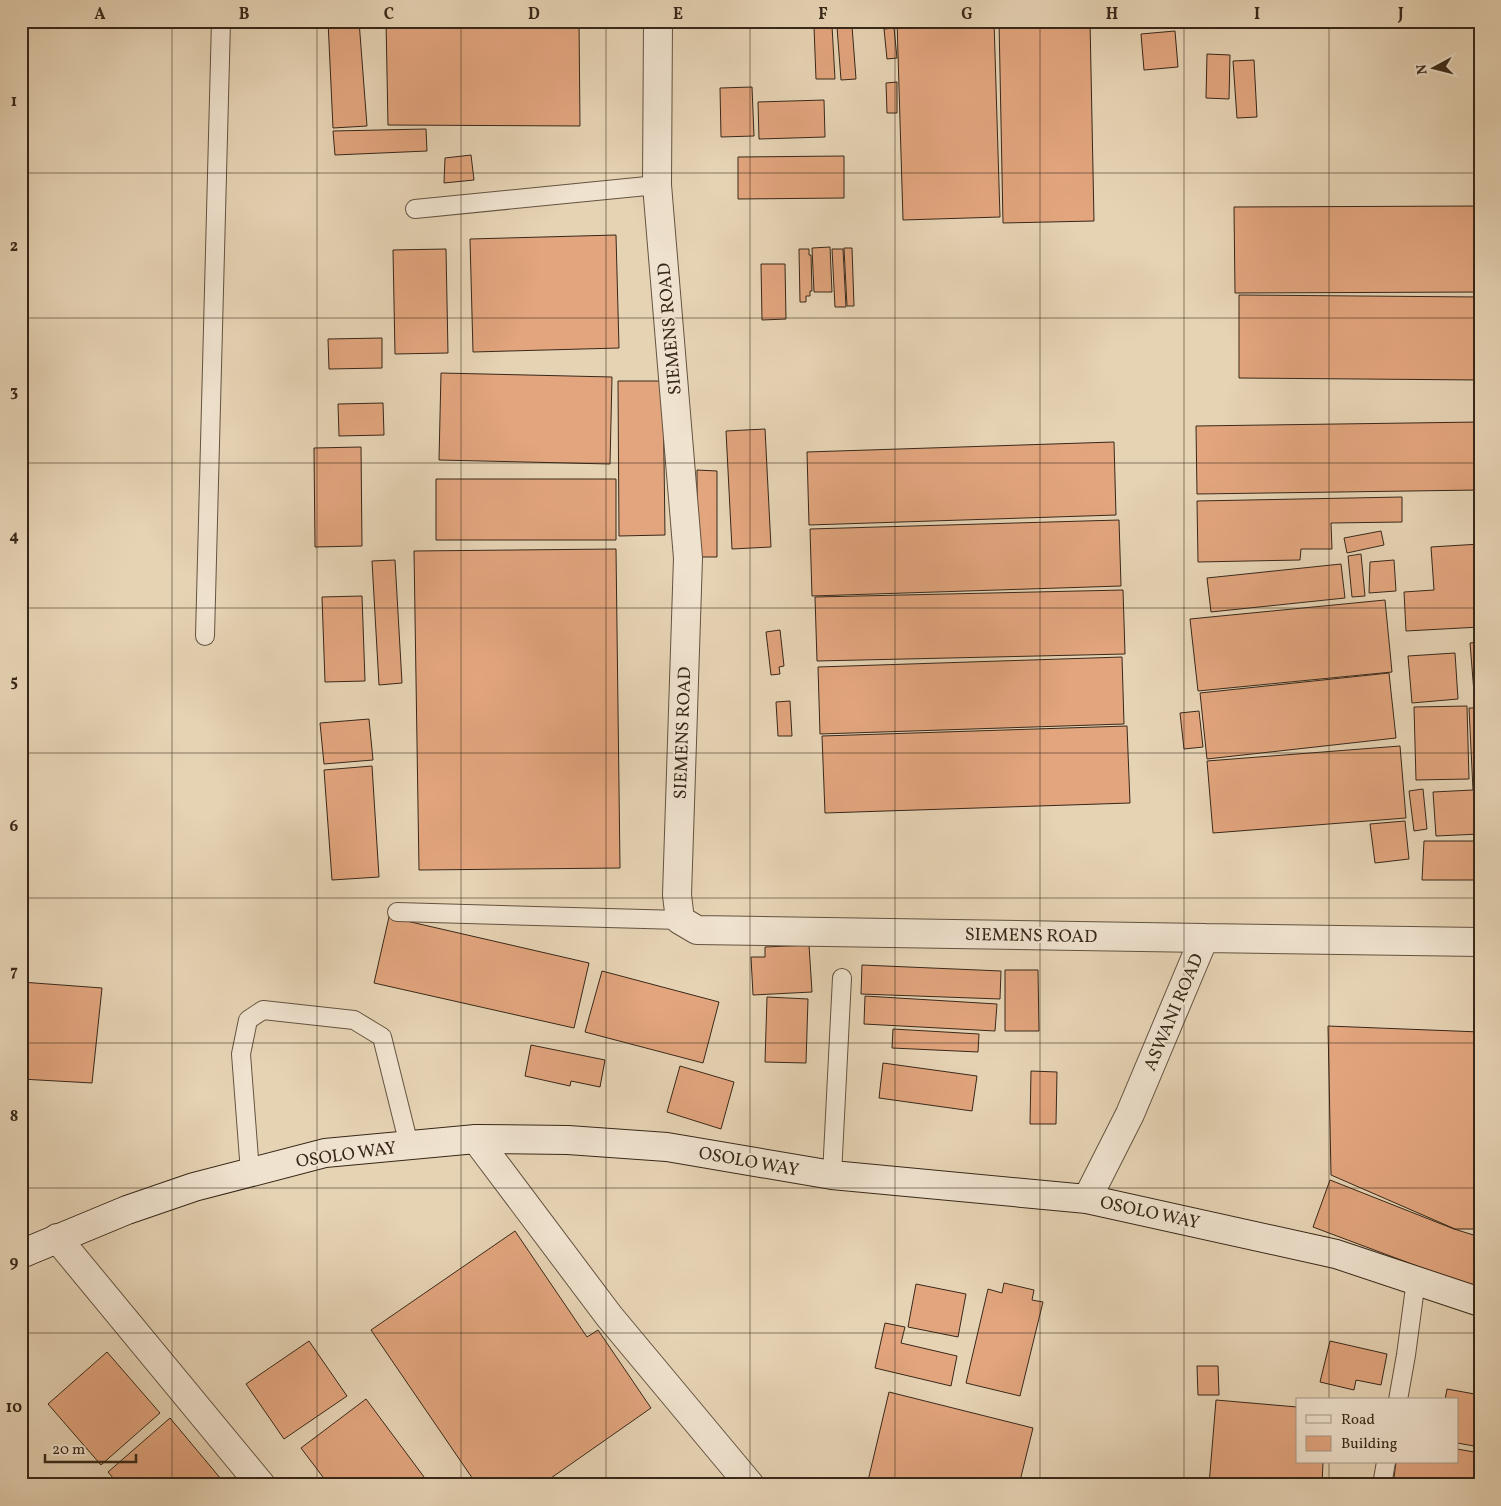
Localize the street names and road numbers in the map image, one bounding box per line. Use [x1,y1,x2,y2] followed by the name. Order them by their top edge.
[652,262,689,396] street label: SIEMENS ROAD
[669,666,698,800] street label: SIEMENS ROAD
[965,923,1097,950] street label: SIEMENS ROAD
[1138,950,1210,1075] street label: ASWANI ROAD
[294,1136,398,1175] street label: OSOLO WAY
[697,1141,801,1184] street label: OSOLO WAY
[1098,1191,1202,1236] street label: OSOLO WAY

